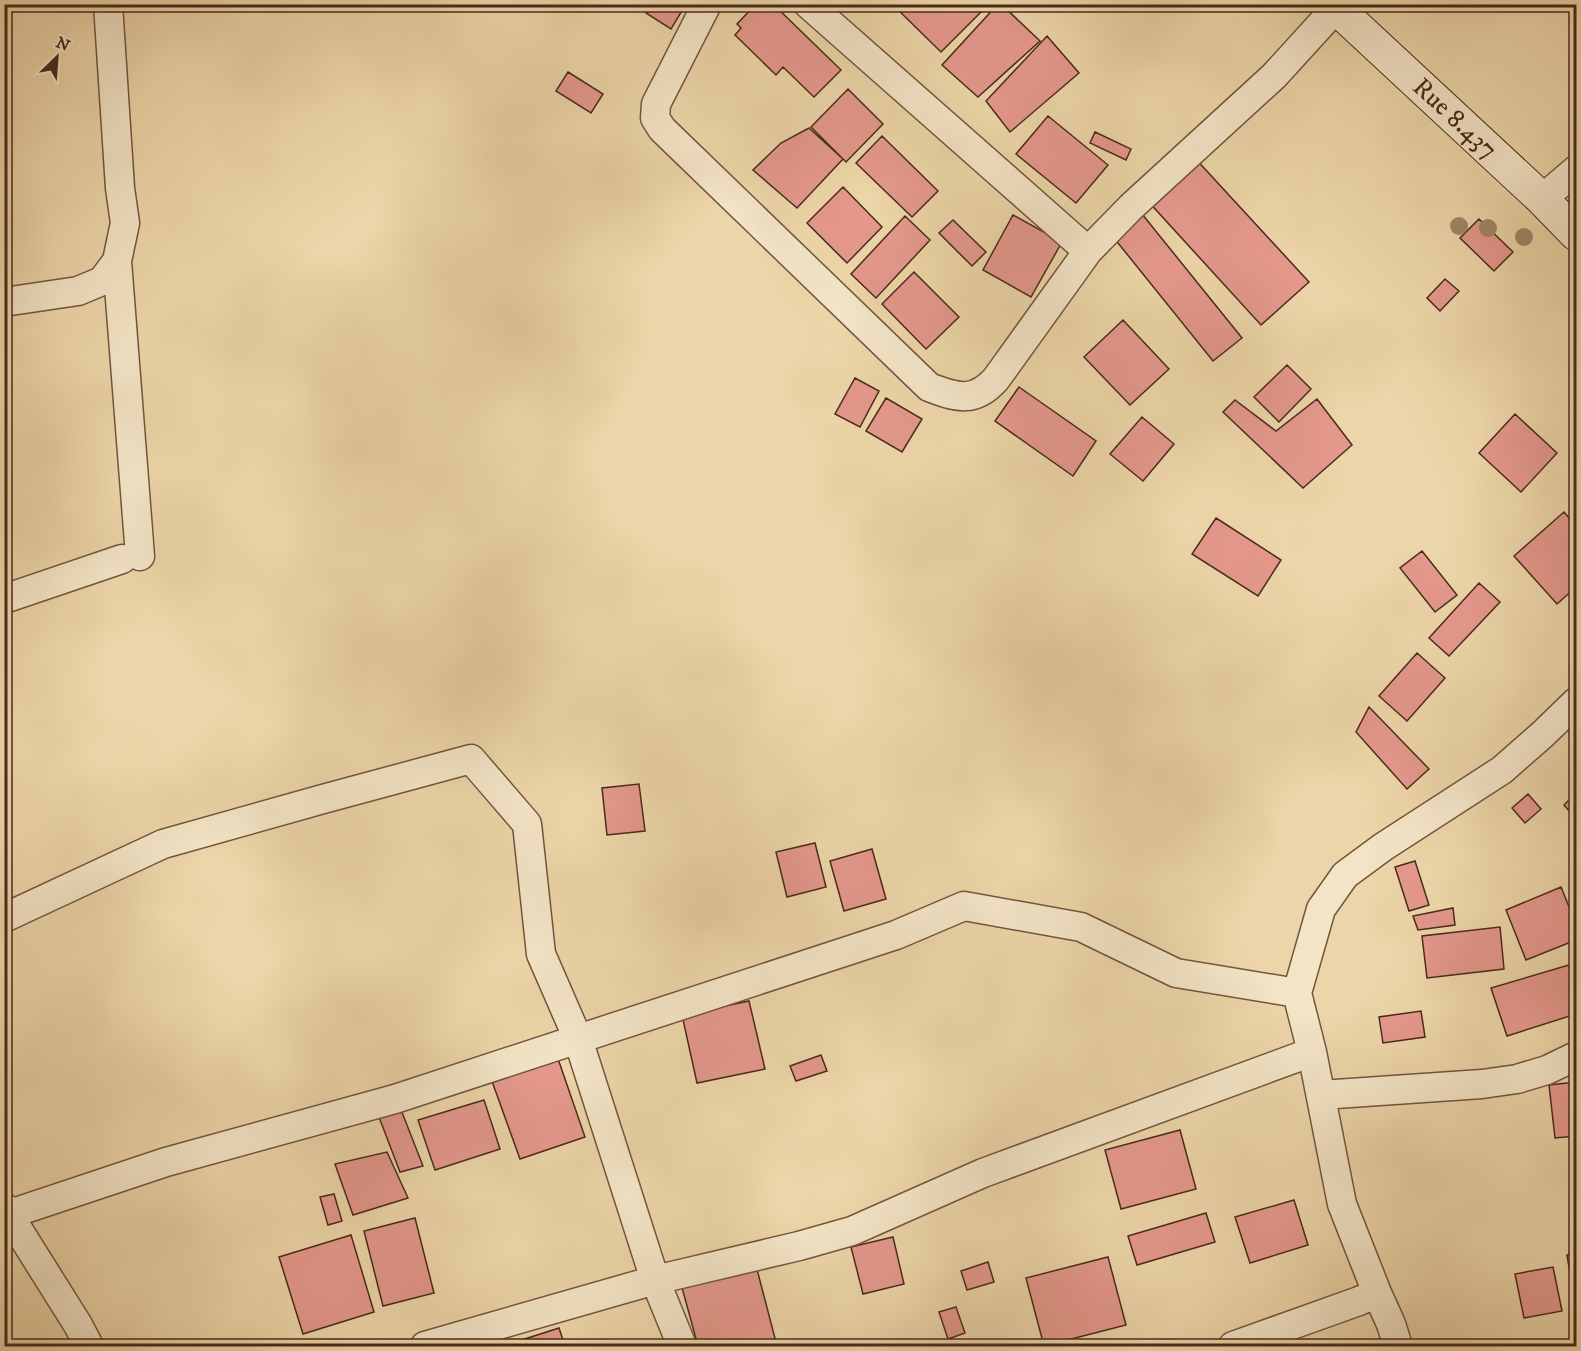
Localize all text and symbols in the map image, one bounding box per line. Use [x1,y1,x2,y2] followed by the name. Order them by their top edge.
[27,27,87,87] north arrow
[53,32,73,56] text: N
[1406,71,1504,166] street label: Rue 8.437

